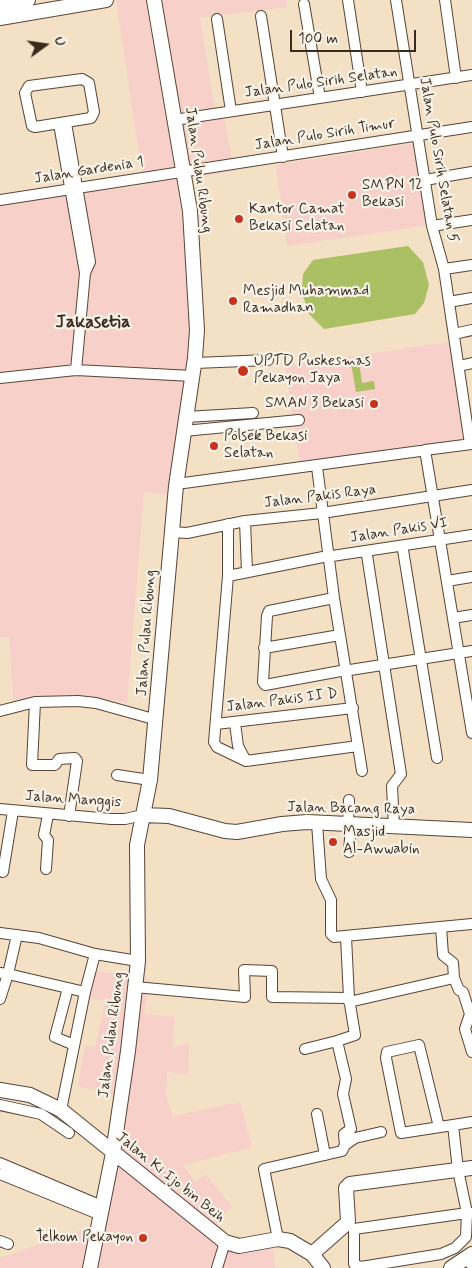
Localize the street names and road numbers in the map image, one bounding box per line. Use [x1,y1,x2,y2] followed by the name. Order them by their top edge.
[243,63,399,103] street label: Jalan Pulo Sirih Selatan
[415,76,461,244] street label: Jalan Pulo Sirih Selatan 5
[180,106,216,234] street label: Jalan Pulau Ribung
[253,115,397,155] street label: Jalan Pulo Sirih Timur
[33,153,145,189] street label: Jalan Gardenia 1
[263,481,377,513] street label: Jalan Pakis Raya
[349,514,449,548] street label: Jalan Pakis VI
[134,569,160,697] street label: Jalan Pulau Ribung
[225,685,339,717] street label: Jalan Pakis II D
[24,788,122,812] street label: Jalan Manggis
[287,799,415,819] street label: Jalan Bacang Raya
[95,971,129,1099] street label: Jalan Pulau Ribung
[112,1129,228,1227] street label: Jalan Ki Ijo bin Beih

